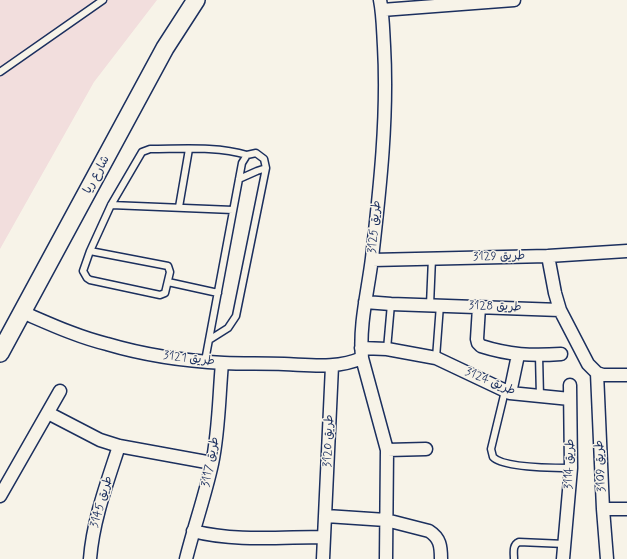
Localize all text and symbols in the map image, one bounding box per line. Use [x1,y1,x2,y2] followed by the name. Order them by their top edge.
[81,153,113,197] street label: شارع ريا
[366,200,384,254] street label: طريق 3125
[473,249,525,265] street label: طريق 3129
[468,299,522,315] street label: طريق 3128
[163,349,215,369] street label: طريق 3121
[463,365,517,399] street label: طريق 3124
[321,414,337,468] street label: طريق 3120
[199,436,223,488] street label: طريق 3117
[562,438,578,490] street label: طريق 3114
[592,440,610,492] street label: طريق 3109
[88,474,116,530] street label: طريق 3145

